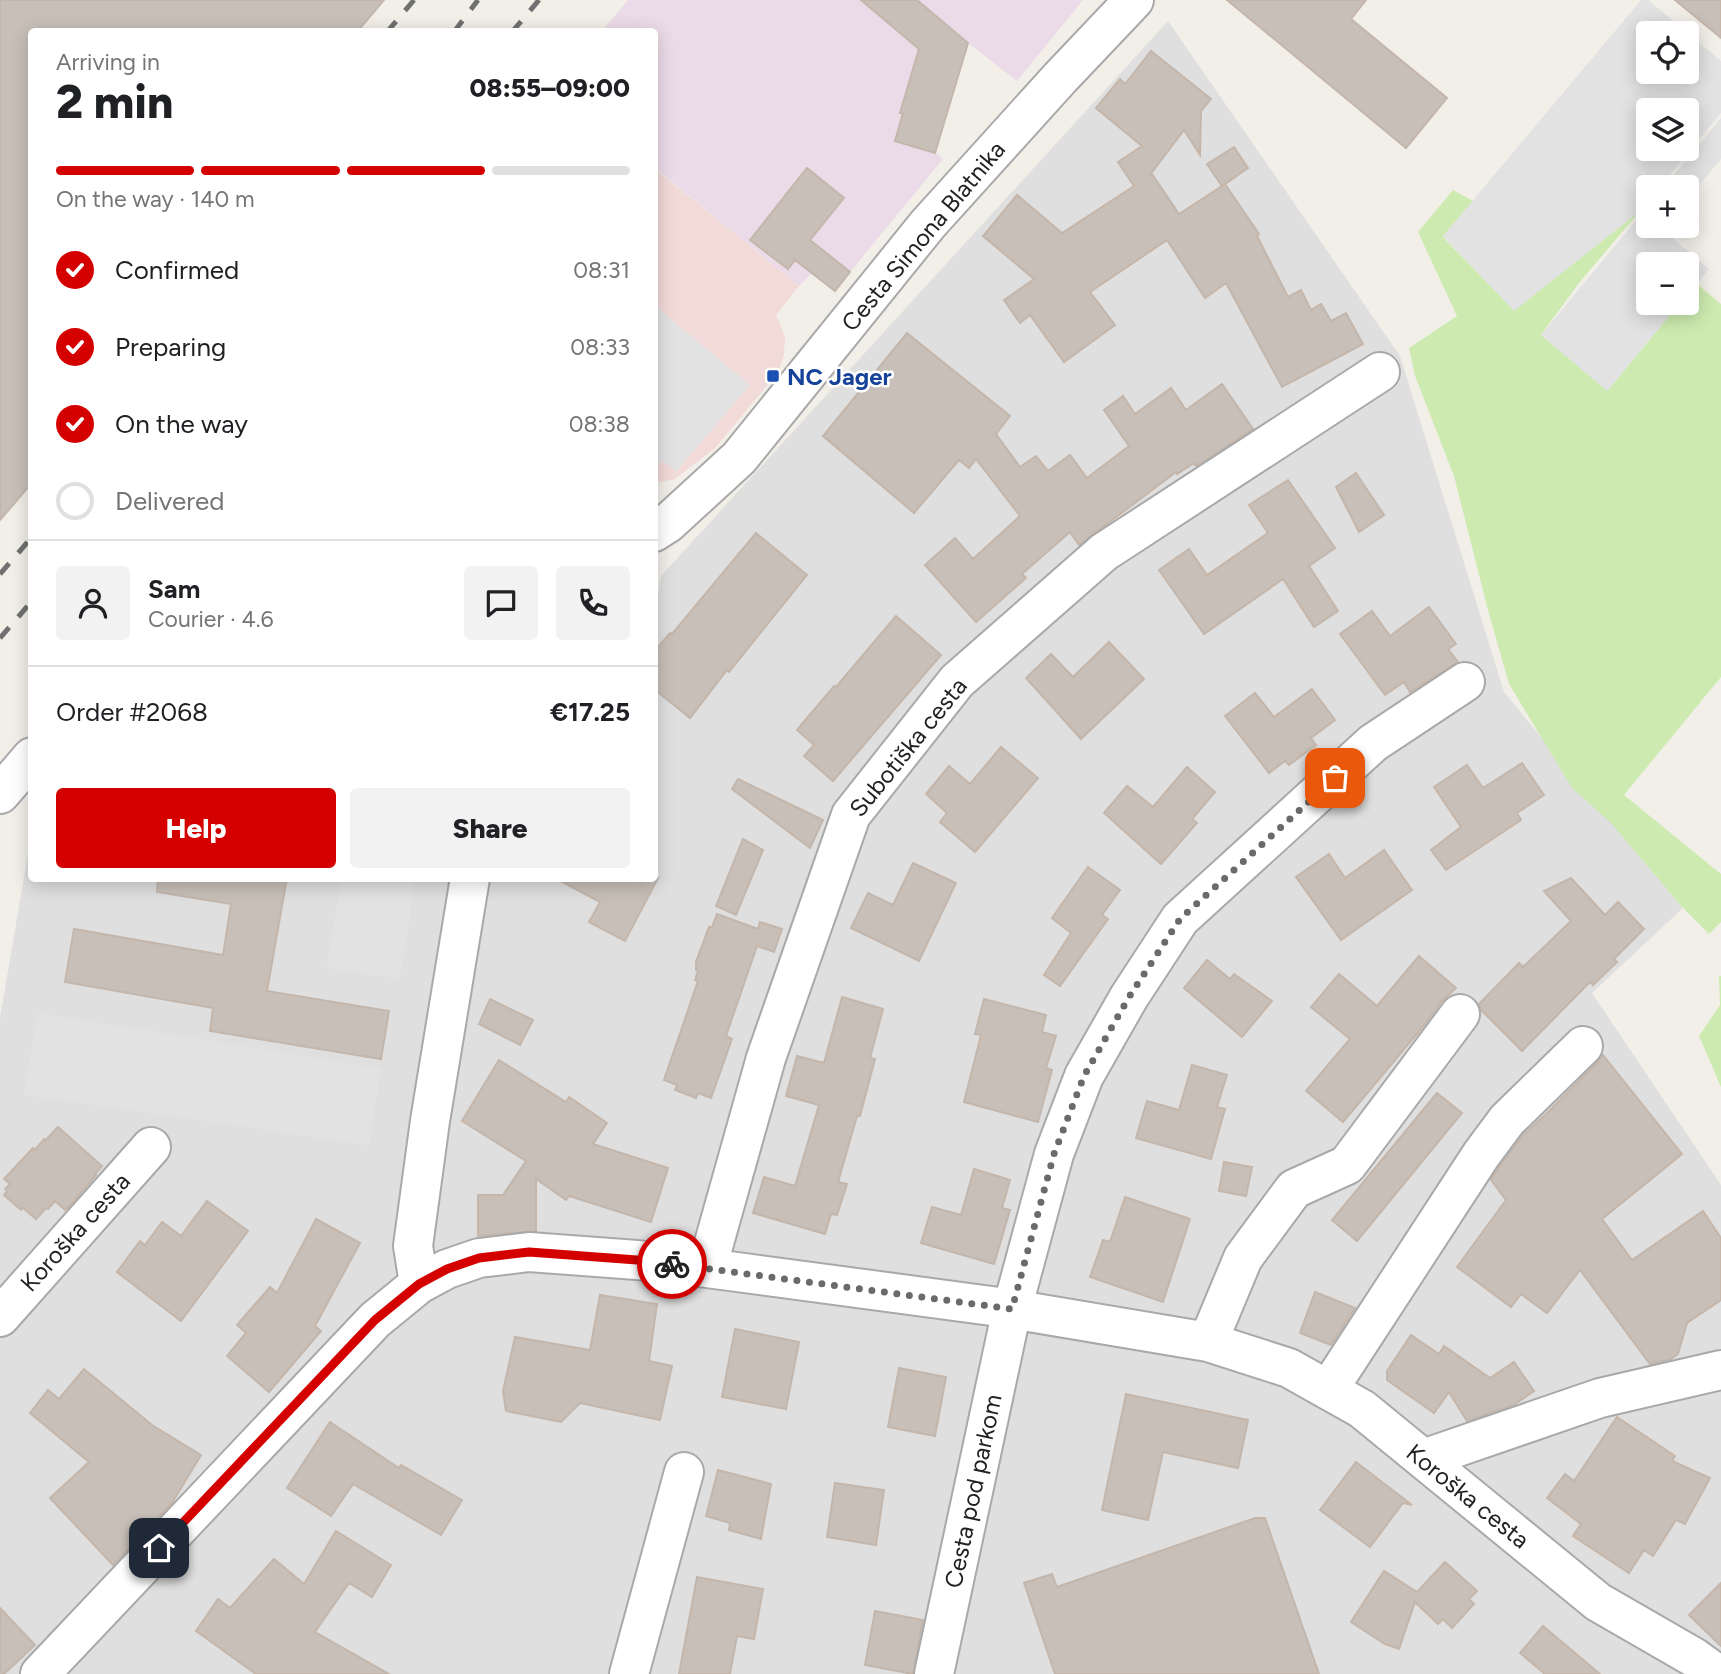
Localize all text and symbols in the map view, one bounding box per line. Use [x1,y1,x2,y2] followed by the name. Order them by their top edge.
[1636,21,1699,315] map controls
[1636,21,1699,84] button: locate
[56,48,160,76] text: Arriving in
[470,72,630,104] text: 08:55–09:00
[56,74,173,130] text: 2 min
[1636,98,1699,161] button: layers
[835,135,1011,337] street label: Cesta Simona Blatnika
[1636,175,1699,238] button: +
[56,185,255,213] text: On the way · 140 m
[56,251,94,289] icon: check
[1636,252,1699,315] button: −
[115,254,239,286] text: Confirmed
[573,256,630,284] text: 08:31
[56,328,94,366] icon: check
[115,331,226,363] text: Preparing
[570,333,630,361] text: 08:33
[787,362,892,391] place label: NC Jager
[765,368,781,384] marker: NC Jager
[56,405,94,443] icon: check
[115,408,248,440] text: On the way
[569,410,630,438] text: 08:38
[115,485,224,517] text: Delivered
[56,566,130,640] button: person
[464,566,538,640] button: chat
[556,566,630,640] button: phone
[148,573,200,605] text: Sam
[148,605,274,633] text: Courier · 4.6
[843,672,973,822] street label: Subotiška cesta
[56,696,208,728] text: Order #2068
[550,696,630,728] text: €17.25
[1305,748,1365,808] pin
[1316,759,1354,797] icon: bag
[56,788,336,868] button: Help
[350,788,630,868] button: Share
[14,1167,136,1297] street label: Koroška cesta
[637,1229,707,1299] courier
[653,1245,691,1283] icon: bike
[938,1392,1008,1590] street label: Cesta pod parkom
[1401,1438,1535,1554] street label: Koroška cesta
[129,1518,189,1578] pin
[140,1529,178,1567] icon: home

